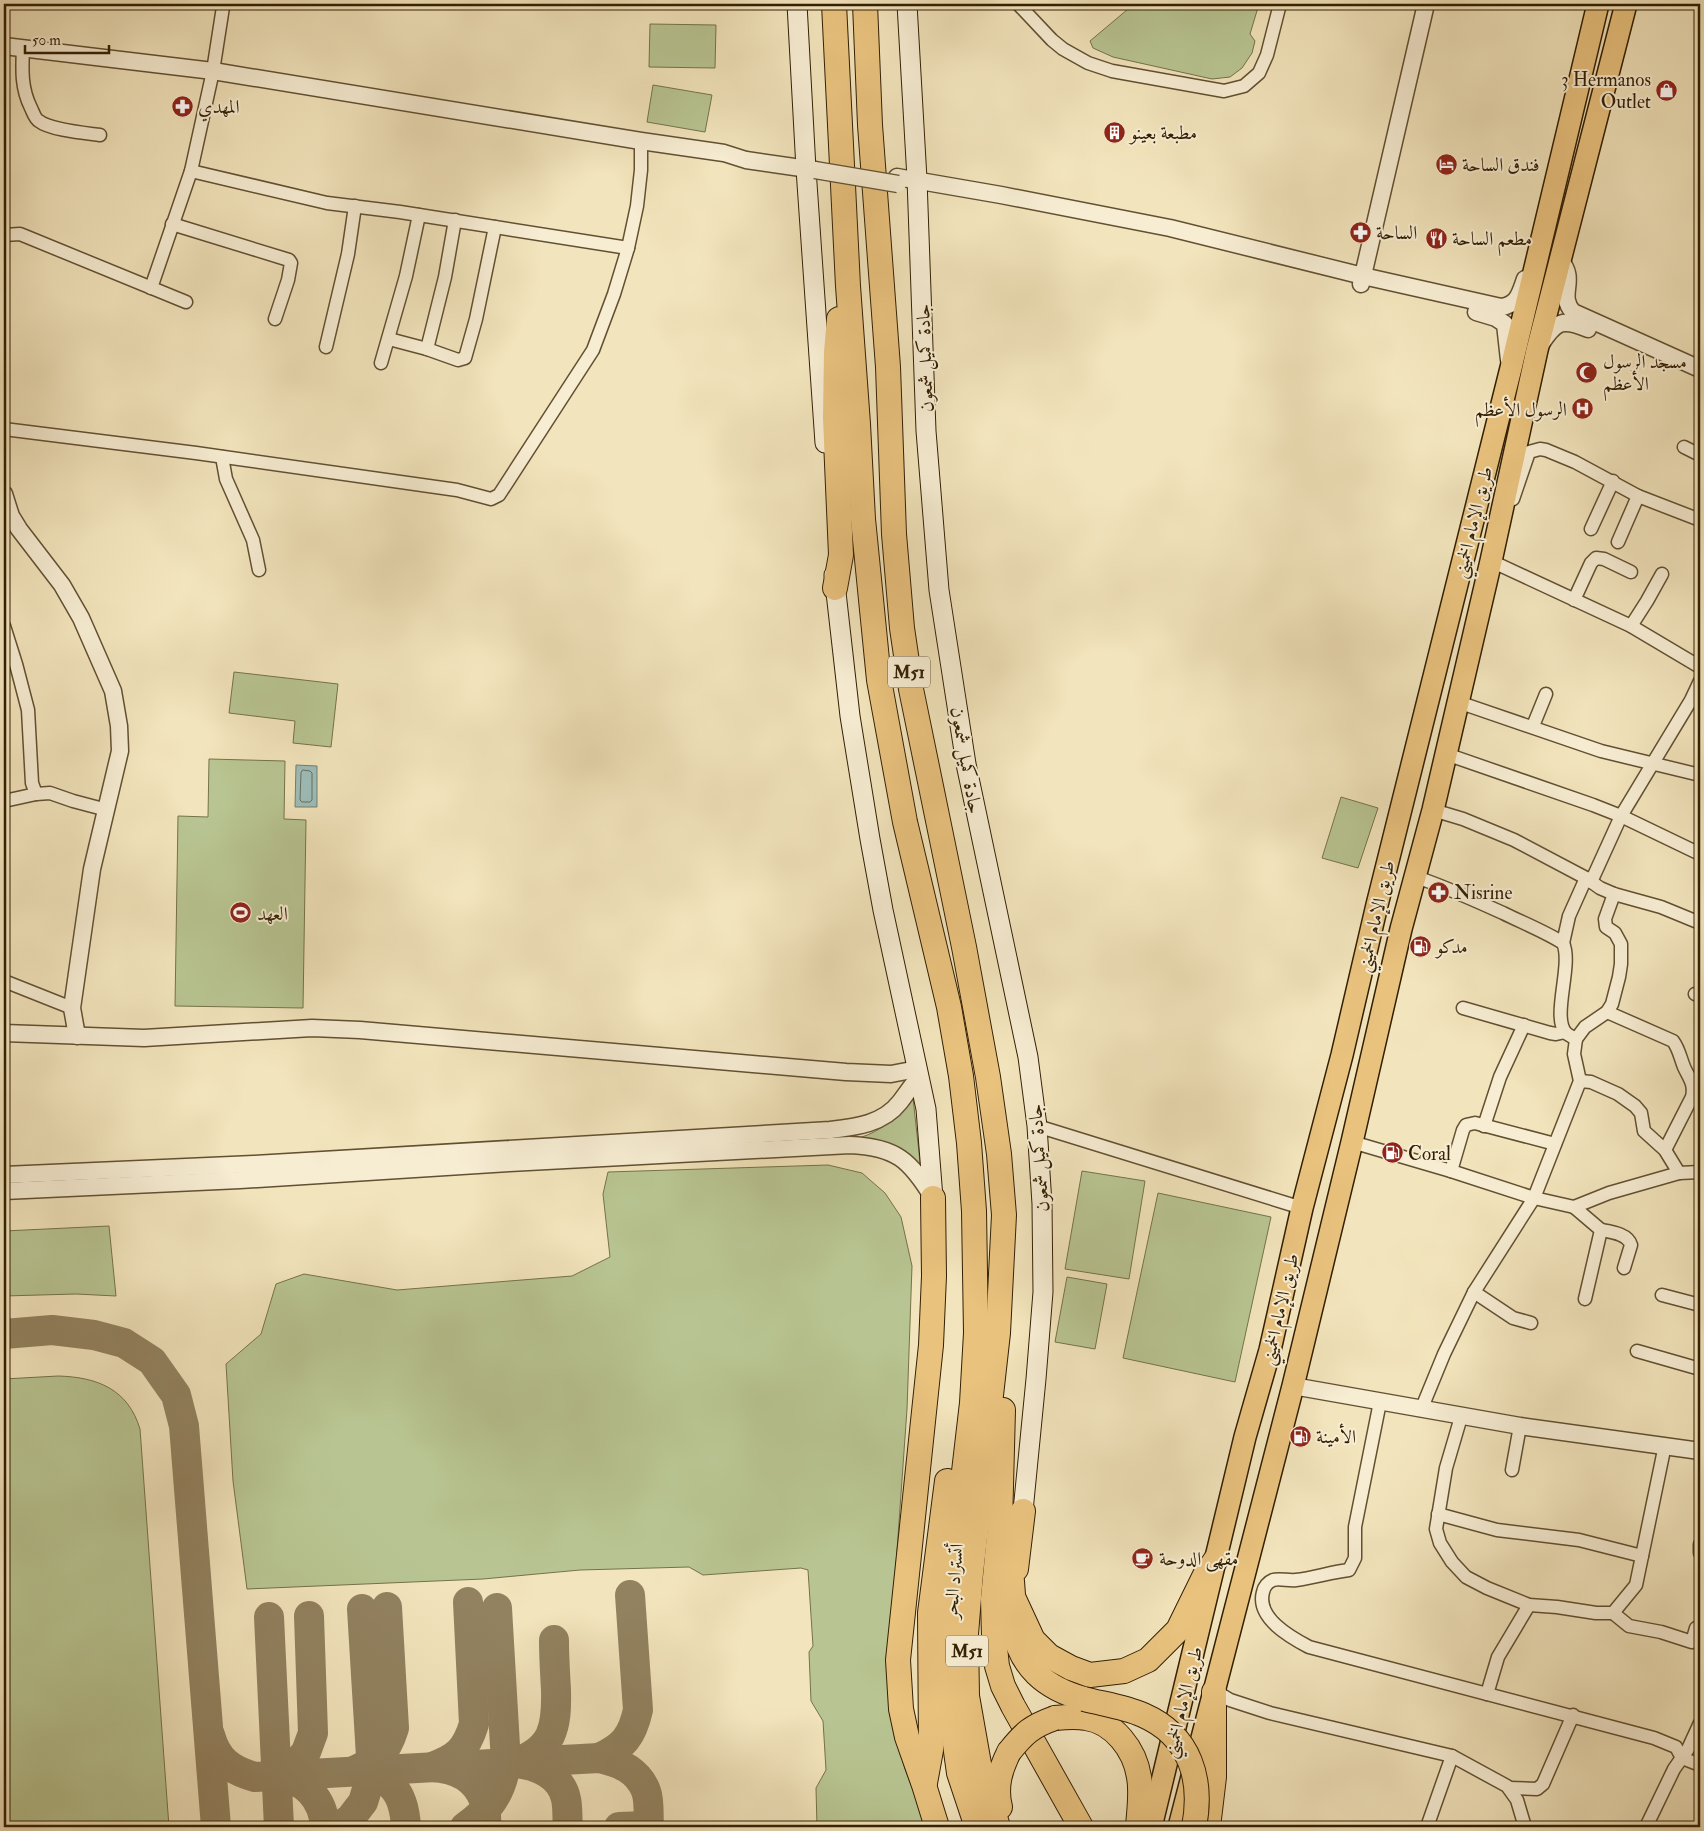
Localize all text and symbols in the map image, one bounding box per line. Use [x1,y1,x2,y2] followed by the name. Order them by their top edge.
[25,22,109,54] scale bar
[32,31,61,50] text: 50 m
[1561,68,1651,114] place label: 3 Hermanos Outlet
[1655,78,1679,102] shop icon: 3 Hermanos Outlet
[170,94,194,118] pharmacy icon: المهدي
[198,95,240,122] place label: المهدي
[1102,120,1126,144] building icon: مطبعة بعينو
[1128,121,1197,145] place label: مطبعة بعينو
[1434,152,1458,176] hotel icon: فندق الساحة
[1462,153,1540,177] place label: فندق الساحة
[1348,220,1372,244] pharmacy icon: الساحة
[1376,221,1417,245] place label: الساحة
[1424,226,1448,250] restaurant icon: مطعم الساحة
[1452,227,1532,257] place label: مطعم الساحة
[911,303,940,413] street label: جادة كميل شمعون
[1603,350,1687,402] place label: مسجد الرسول الأعظم
[1575,360,1599,384] mosque icon: مسجد الرسول الأعظم
[1475,396,1567,428] place label: الرسول الأعظم
[1571,397,1595,421] hospital icon: الرسول الأعظم
[1447,464,1504,582] street label: طريق الإمام الخميني
[888,656,930,688] road number: M51
[944,705,987,816] street label: جادة كميل شمعون
[1351,858,1406,976] street label: طريق الإمام الخميني
[1426,880,1450,904] pharmacy icon: Nisrine
[1454,881,1512,905] place label: Nisrine
[229,901,253,925] sports icon: العهد
[257,902,288,926] place label: العهد
[1408,934,1432,958] fuel station icon: مدكو
[1434,935,1468,959] place label: مدكو
[1023,1103,1056,1213] street label: جادة كميل شمعون
[1380,1141,1404,1165] fuel station icon: Coral
[1408,1142,1451,1166] place label: Coral
[1255,1251,1310,1369] street label: طريق الإمام الخميني
[1316,1423,1356,1449] place label: الأمينة
[1288,1424,1312,1448] fuel station icon: الأمينة
[938,1542,969,1622] street label: أتستراد البحر
[1131,1546,1155,1570] cafe icon: مقهى الدوحة
[1159,1547,1239,1572] place label: مقهى الدوحة
[946,1635,988,1666] road number: M51
[1157,1644,1214,1762] street label: طريق الإمام الخميني

